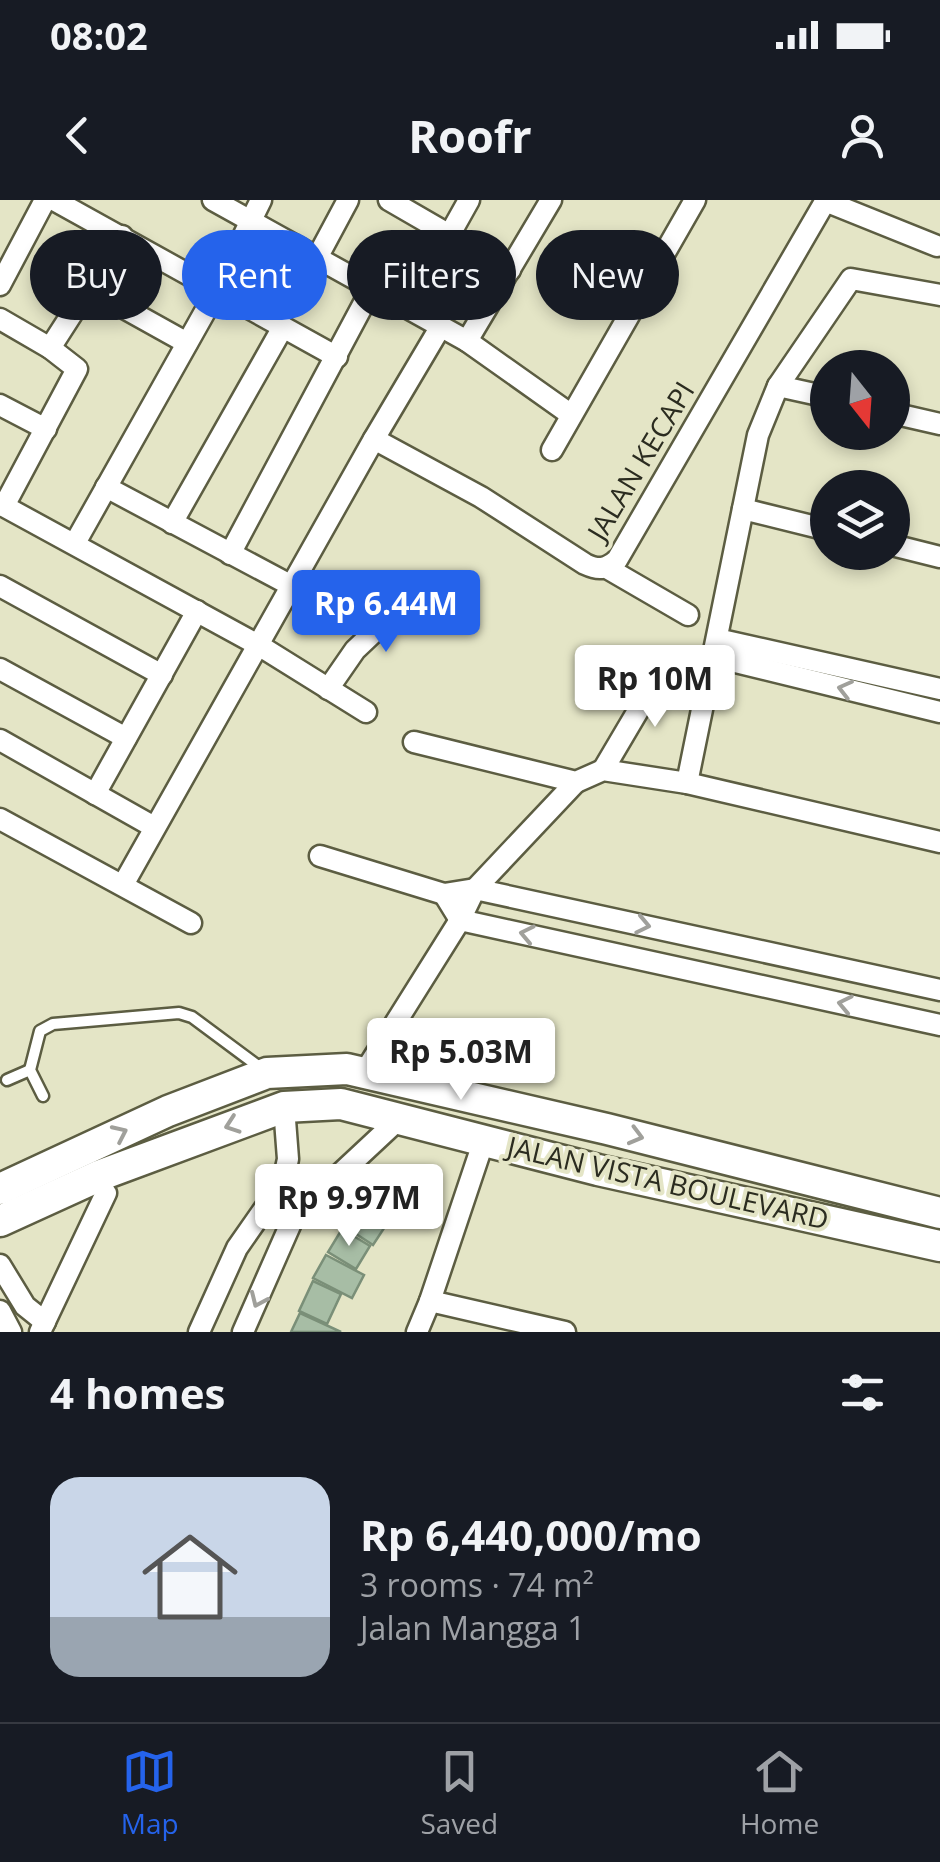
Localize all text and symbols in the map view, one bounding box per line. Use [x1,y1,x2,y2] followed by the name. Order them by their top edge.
[50,9,148,61] text: 08:02
[408,105,532,166] text: Roofr
[50,108,105,163] icon: back
[835,108,890,163] icon: person
[30,230,162,320] chip: Buy
[182,230,327,320] chip: Rent
[347,230,516,320] chip: Filters
[536,230,679,320] chip: New
[810,350,910,450] north arrow
[810,350,910,570] map controls
[576,374,702,549] street label: JALAN KECAPI
[810,470,910,570] button: layers
[283,570,489,655] pin: Rp 6.44M
[314,581,458,624] text: Rp 6.44M
[574,645,736,730] pin: Rp 10M
[597,656,713,699] text: Rp 10M
[837,680,854,701] one-way arrow
[634,914,651,935] one-way arrow
[519,925,536,946] one-way arrow
[837,994,854,1015] one-way arrow
[358,1018,564,1103] pin: Rp 5.03M
[389,1029,533,1072] text: Rp 5.03M
[225,1113,242,1134] one-way arrow
[627,1125,644,1146] one-way arrow
[110,1126,128,1146] one-way arrow
[501,1126,833,1238] street label: JALAN VISTA BOULEVARD
[246,1164,452,1249] pin: Rp 9.97M
[277,1175,421,1218] text: Rp 9.97M
[250,1290,270,1308] one-way arrow
[50,1364,225,1421] text: 4 homes
[835,1365,890,1420] icon: filters
[360,1506,702,1563] text: Rp 6,440,000/mo
[130,1517,250,1637] icon: home
[360,1563,594,1606] text: 3 rooms · 74 m²
[360,1606,586,1649] text: Jalan Mangga 1
[121,1744,179,1842] tab: Map
[420,1744,498,1842] tab: Saved
[740,1744,819,1842] tab: Home

